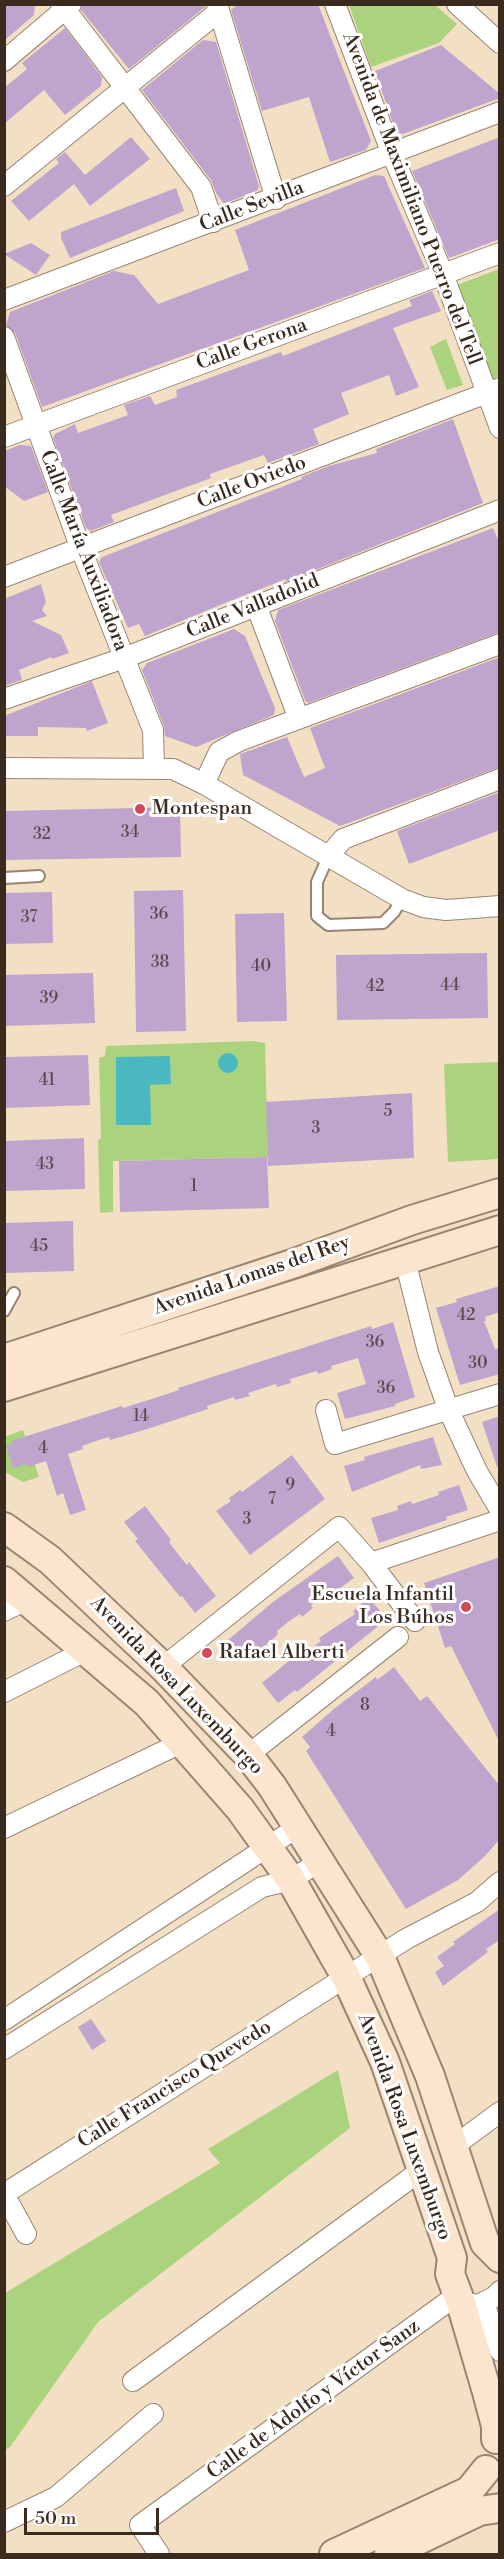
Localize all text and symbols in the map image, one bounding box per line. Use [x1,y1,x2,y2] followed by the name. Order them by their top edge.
[336,29,486,369] street label: Avenida de Maximiliano Puerro del Tell
[196,176,308,238] street label: Calle Sevilla
[193,314,311,376] street label: Calle Gerona
[34,447,132,655] street label: Calle María Auxiliadora
[194,451,310,515] street label: Calle Oviedo
[183,569,323,645] street label: Calle Valladolid
[152,797,252,821] place label: Montespan
[133,802,147,816] marker: Montespan
[121,823,139,843] house number: 34
[33,825,51,845] house number: 32
[150,905,168,925] house number: 36
[21,908,37,928] house number: 37
[151,953,169,973] house number: 38
[251,957,271,977] house number: 40
[440,976,460,996] house number: 44
[366,977,384,997] house number: 42
[40,989,58,1009] house number: 39
[39,1071,55,1091] house number: 41
[384,1102,392,1122] house number: 5
[312,1119,320,1139] house number: 3
[36,1155,54,1175] house number: 43
[191,1177,197,1197] house number: 1
[150,1231,354,1321] street label: Avenida Lomas del Rey
[30,1237,48,1257] house number: 45
[457,1306,475,1326] house number: 42
[366,1333,384,1353] house number: 36
[468,1354,488,1374] house number: 30
[377,1379,395,1399] house number: 36
[133,1407,149,1427] house number: 14
[38,1439,48,1459] house number: 4
[285,1476,295,1496] house number: 9
[268,1490,276,1510] house number: 7
[243,1510,251,1530] house number: 3
[311,1583,454,1630] place label: Escuela Infantil Los Búhos
[84,1592,268,1780] street label: Avenida Rosa Luxemburgo
[459,1600,473,1614] marker: Escuela Infantil Los Búhos
[219,1641,345,1665] place label: Rafael Alberti
[200,1646,214,1660] marker: Rafael Alberti
[360,1696,370,1716] house number: 8
[326,1722,336,1742] house number: 4
[352,2010,456,2244] street label: Avenida Rosa Luxemburgo
[74,2016,276,2154] street label: Calle Francisco Quevedo
[203,2315,425,2485] street label: Calle de Adolfo y Víctor Sanz
[27,2496,162,2534] scale bar
[35,2507,76,2530] text: 50 m

